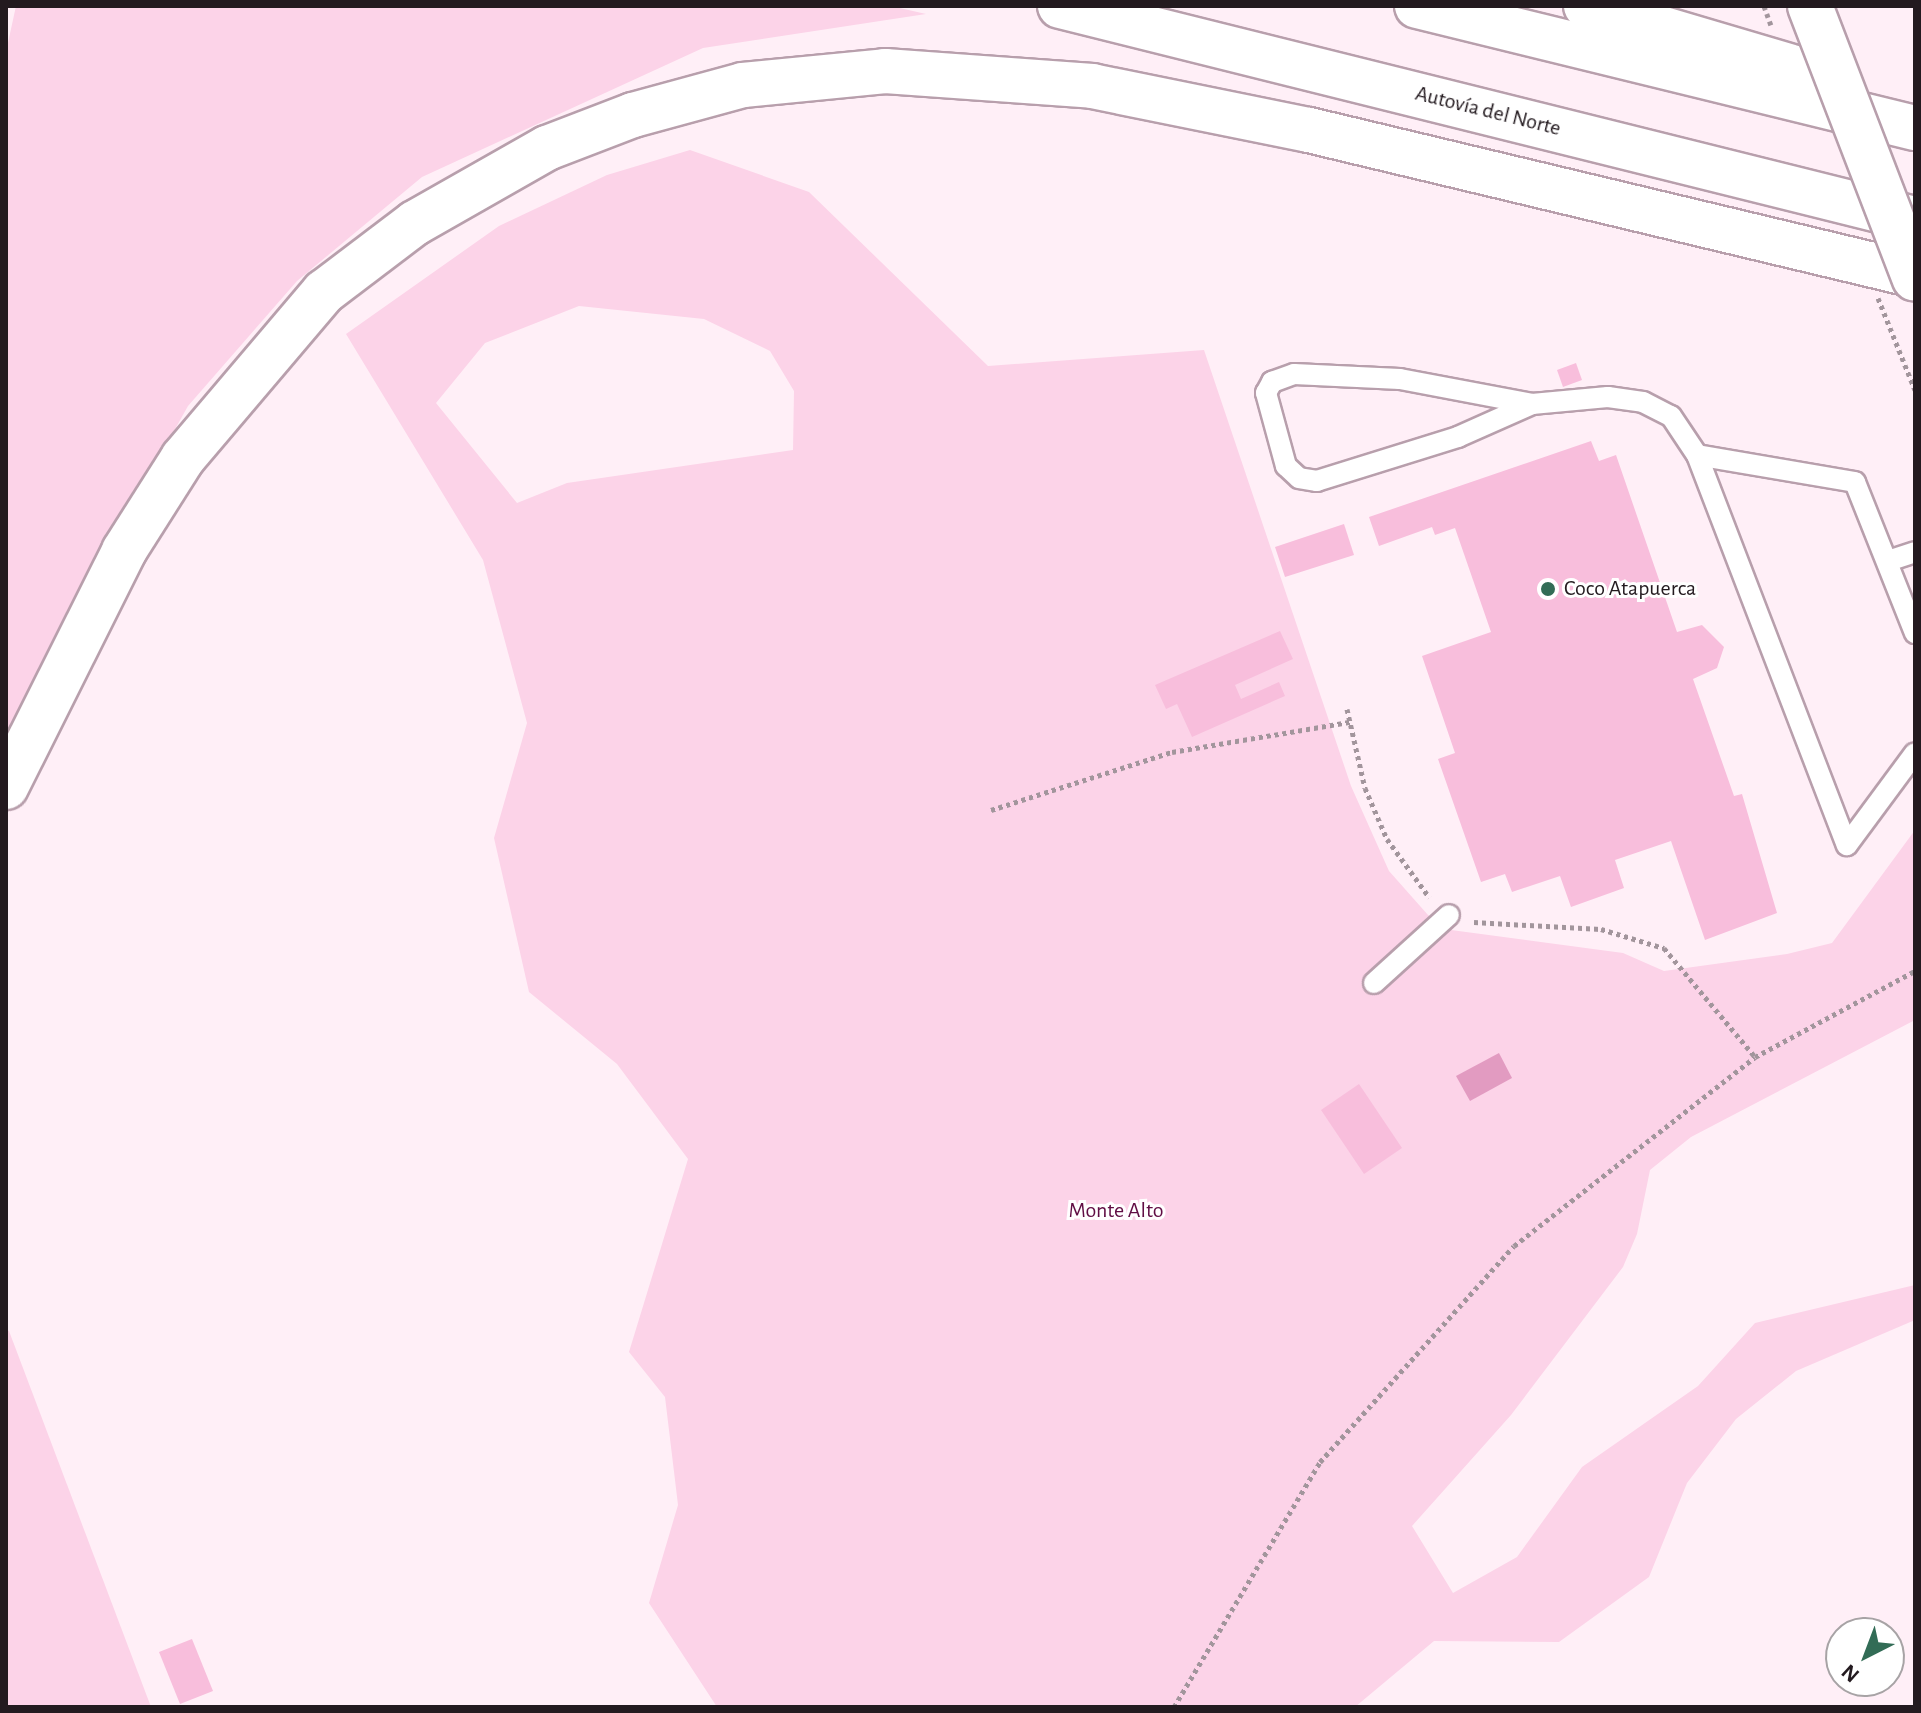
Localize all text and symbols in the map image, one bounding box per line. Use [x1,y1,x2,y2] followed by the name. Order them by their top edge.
[1413,80,1563,142] street label: Autovía del Norte
[1564,576,1696,602] place label: Coco Atapuerca
[1539,580,1557,598] marker: Coco Atapuerca
[1069,1198,1163,1224] park label: Monte Alto
[1825,1617,1905,1697] north arrow
[1837,1660,1863,1687] text: N

